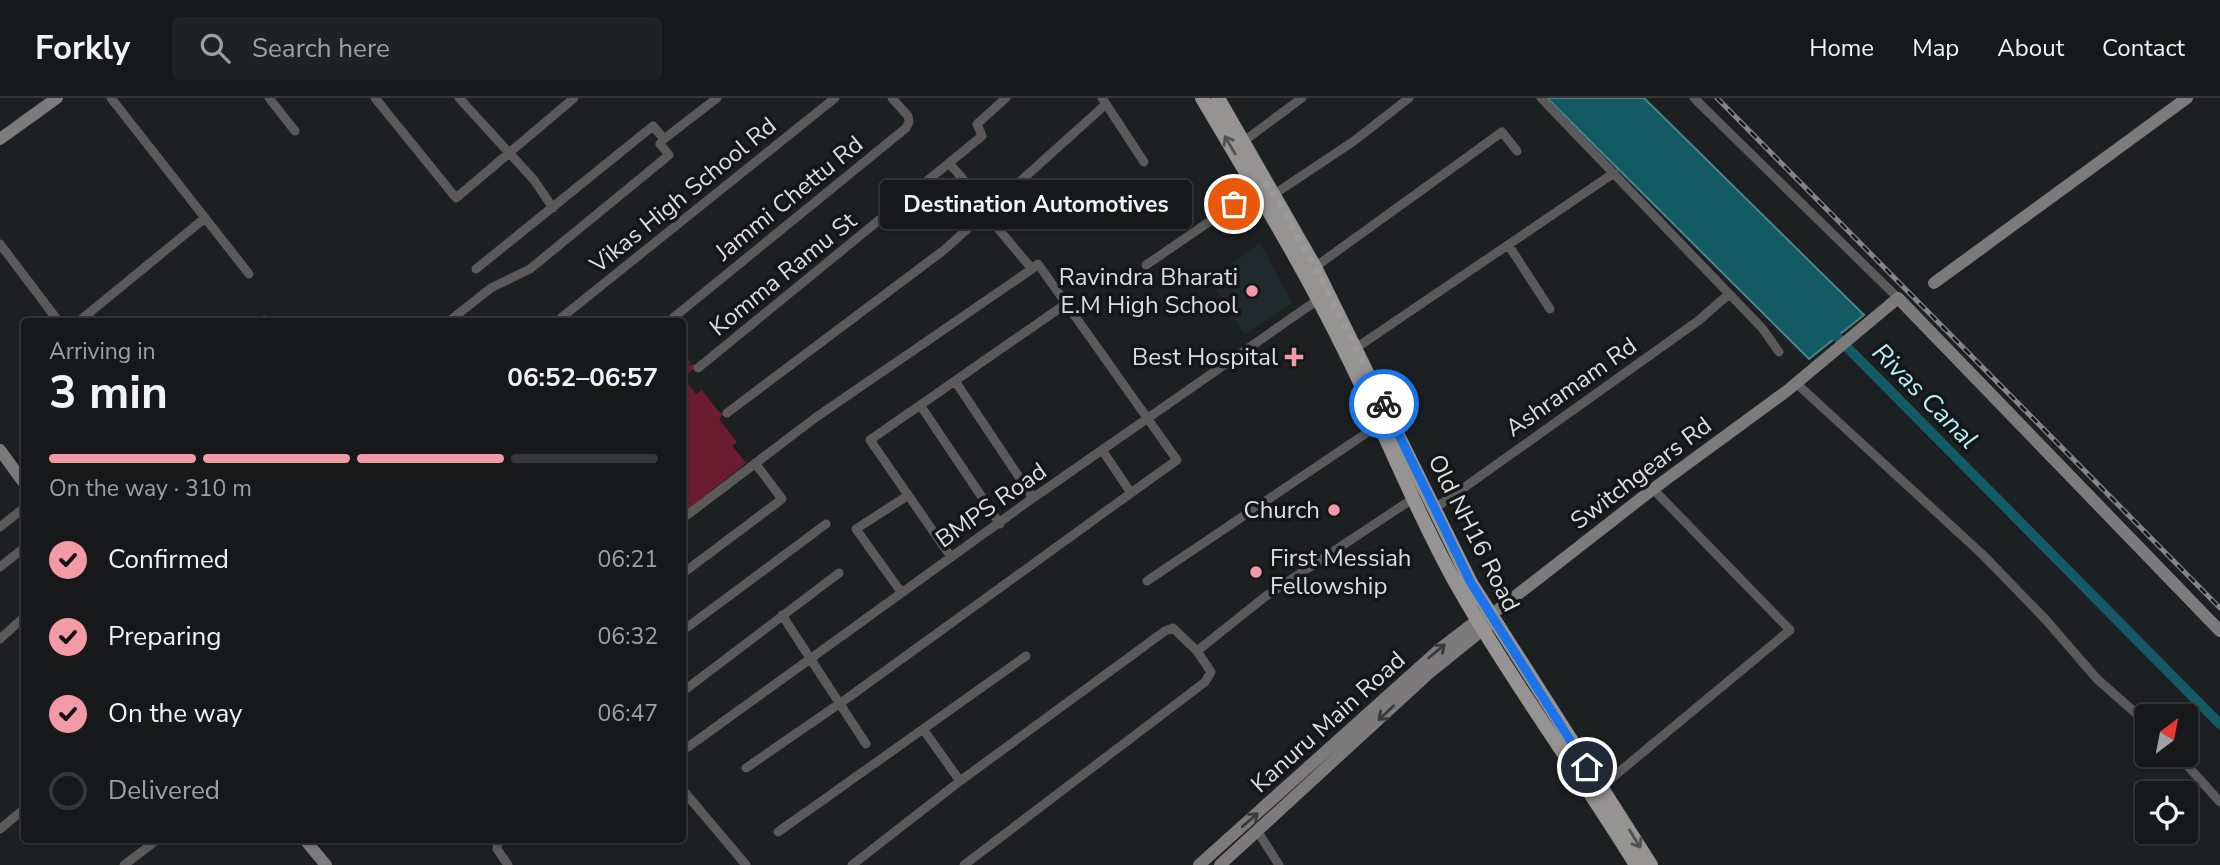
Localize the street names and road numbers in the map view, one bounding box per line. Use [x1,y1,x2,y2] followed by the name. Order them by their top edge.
[582,110,783,281] street label: Vikas High School Rd
[708,128,870,268] street label: Jammi Chettu Rd
[703,205,864,343] street label: Komma Ramu St
[1499,330,1643,444] street label: Ashramam Rd
[1564,409,1718,537] street label: Switchgears Rd
[1421,449,1527,617] street label: Old NH16 Road
[929,455,1053,555] street label: BMPS Road
[1244,644,1412,800] street label: Kanuru Main Road

